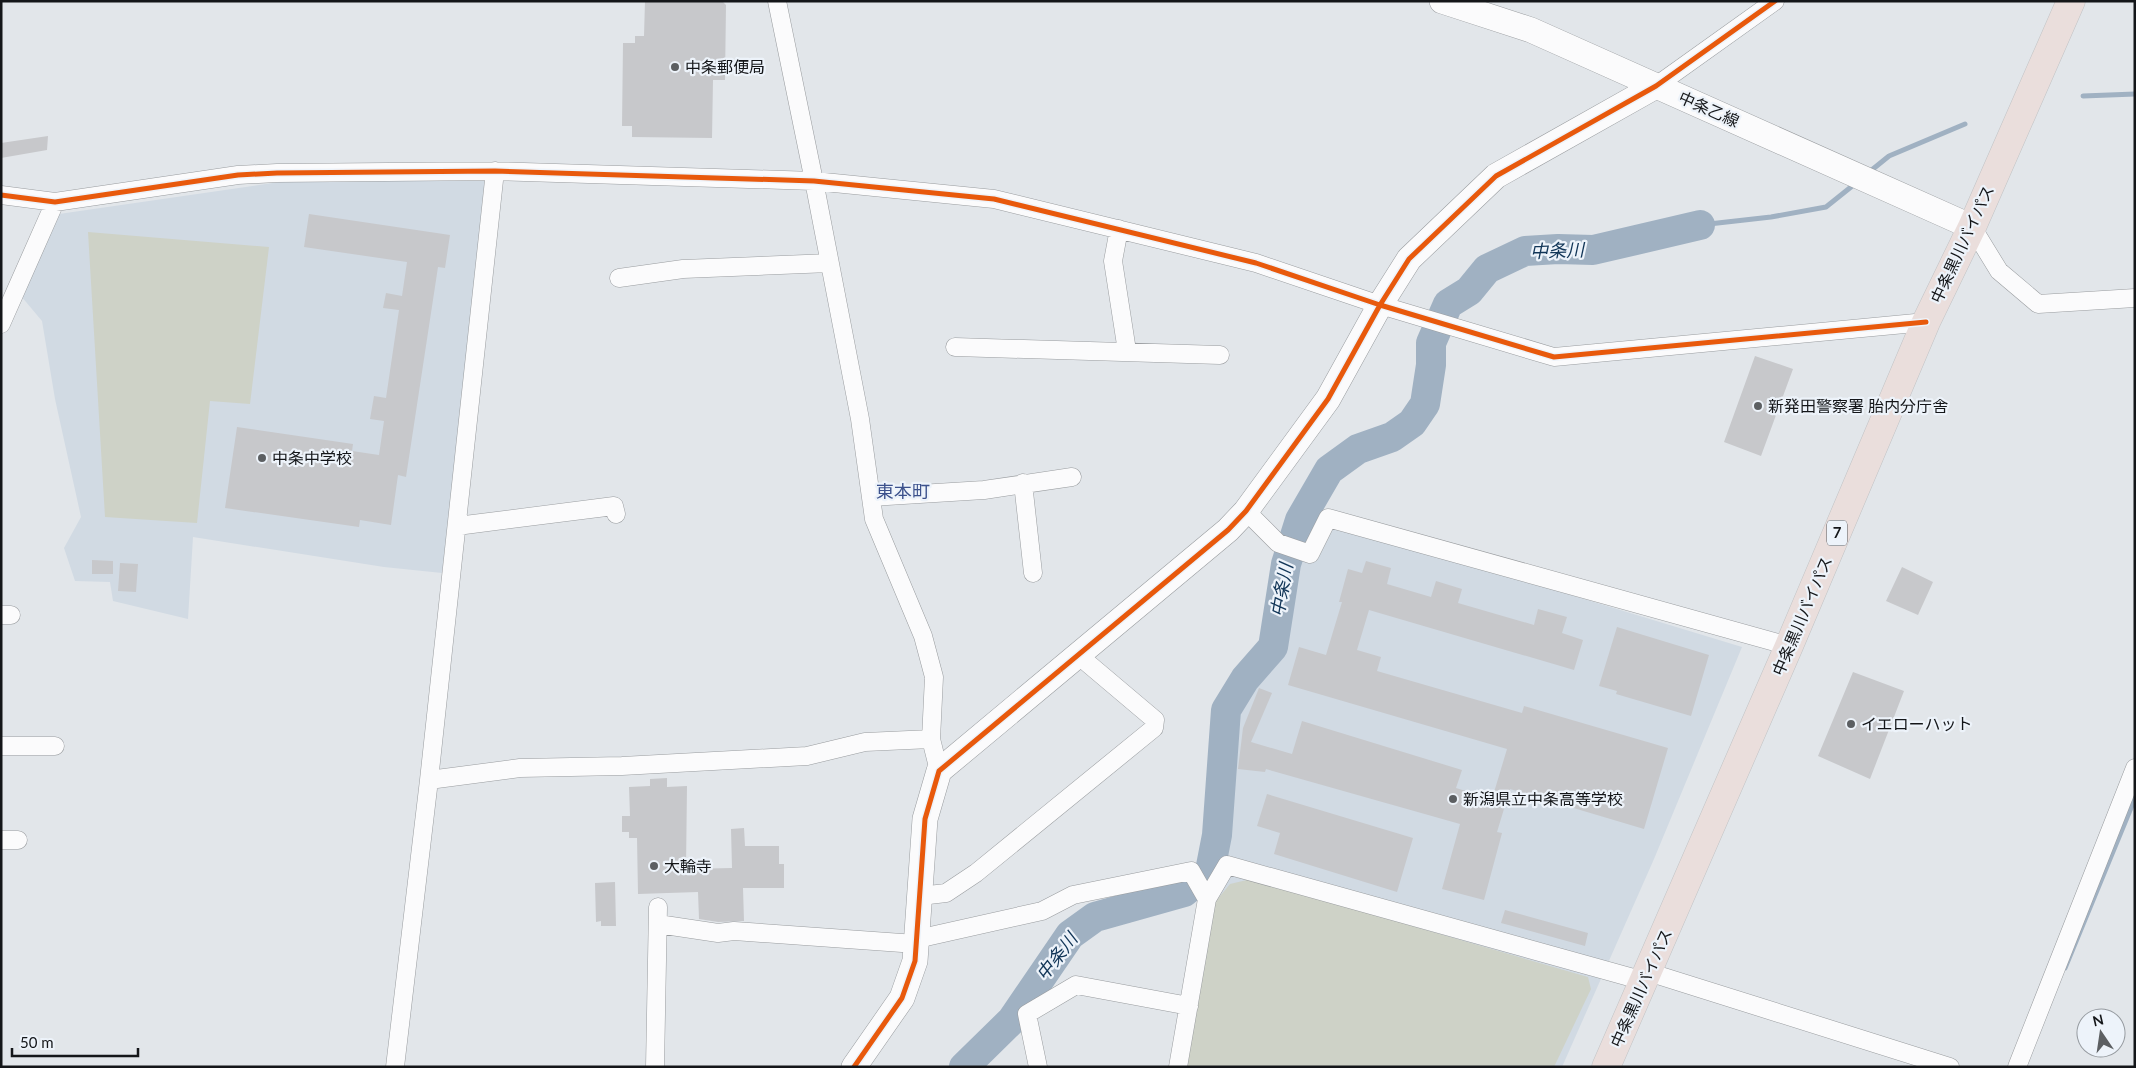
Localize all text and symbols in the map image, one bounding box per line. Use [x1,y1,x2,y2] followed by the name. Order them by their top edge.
[685,57,765,76] place label: 中条郵便局
[669,61,681,73] marker: 中条郵便局
[1676,87,1742,130] street label: 中条乙線
[1926,182,1997,306] street label: 中条黒川バイパス
[1530,238,1586,262] water label: 中条川
[1768,396,1948,415] place label: 新発田警察署 胎内分庁舎
[1752,400,1764,412] marker: 新発田警察署 胎内分庁舎
[272,448,352,467] place label: 中条中学校
[256,452,268,464] marker: 中条中学校
[876,480,930,502] district label: 東本町
[1827,520,1847,546] road number: 7
[1768,553,1835,678] street label: 中条黒川バイパス
[1265,559,1297,618] water label: 中条川
[1861,714,1973,733] place label: イエローハット
[1845,718,1857,730] marker: イエローハット
[1463,789,1623,808] place label: 新潟県立中条高等学校
[1447,793,1459,805] marker: 新潟県立中条高等学校
[664,856,712,875] place label: 大輪寺
[648,860,660,872] marker: 大輪寺
[1606,926,1675,1050] street label: 中条黒川バイパス
[1031,927,1083,984] water label: 中条川
[2076,1008,2126,1058] north arrow
[2091,1010,2105,1029] text: N
[12,1026,139,1058] scale bar
[20,1033,54,1051] text: 50 m

